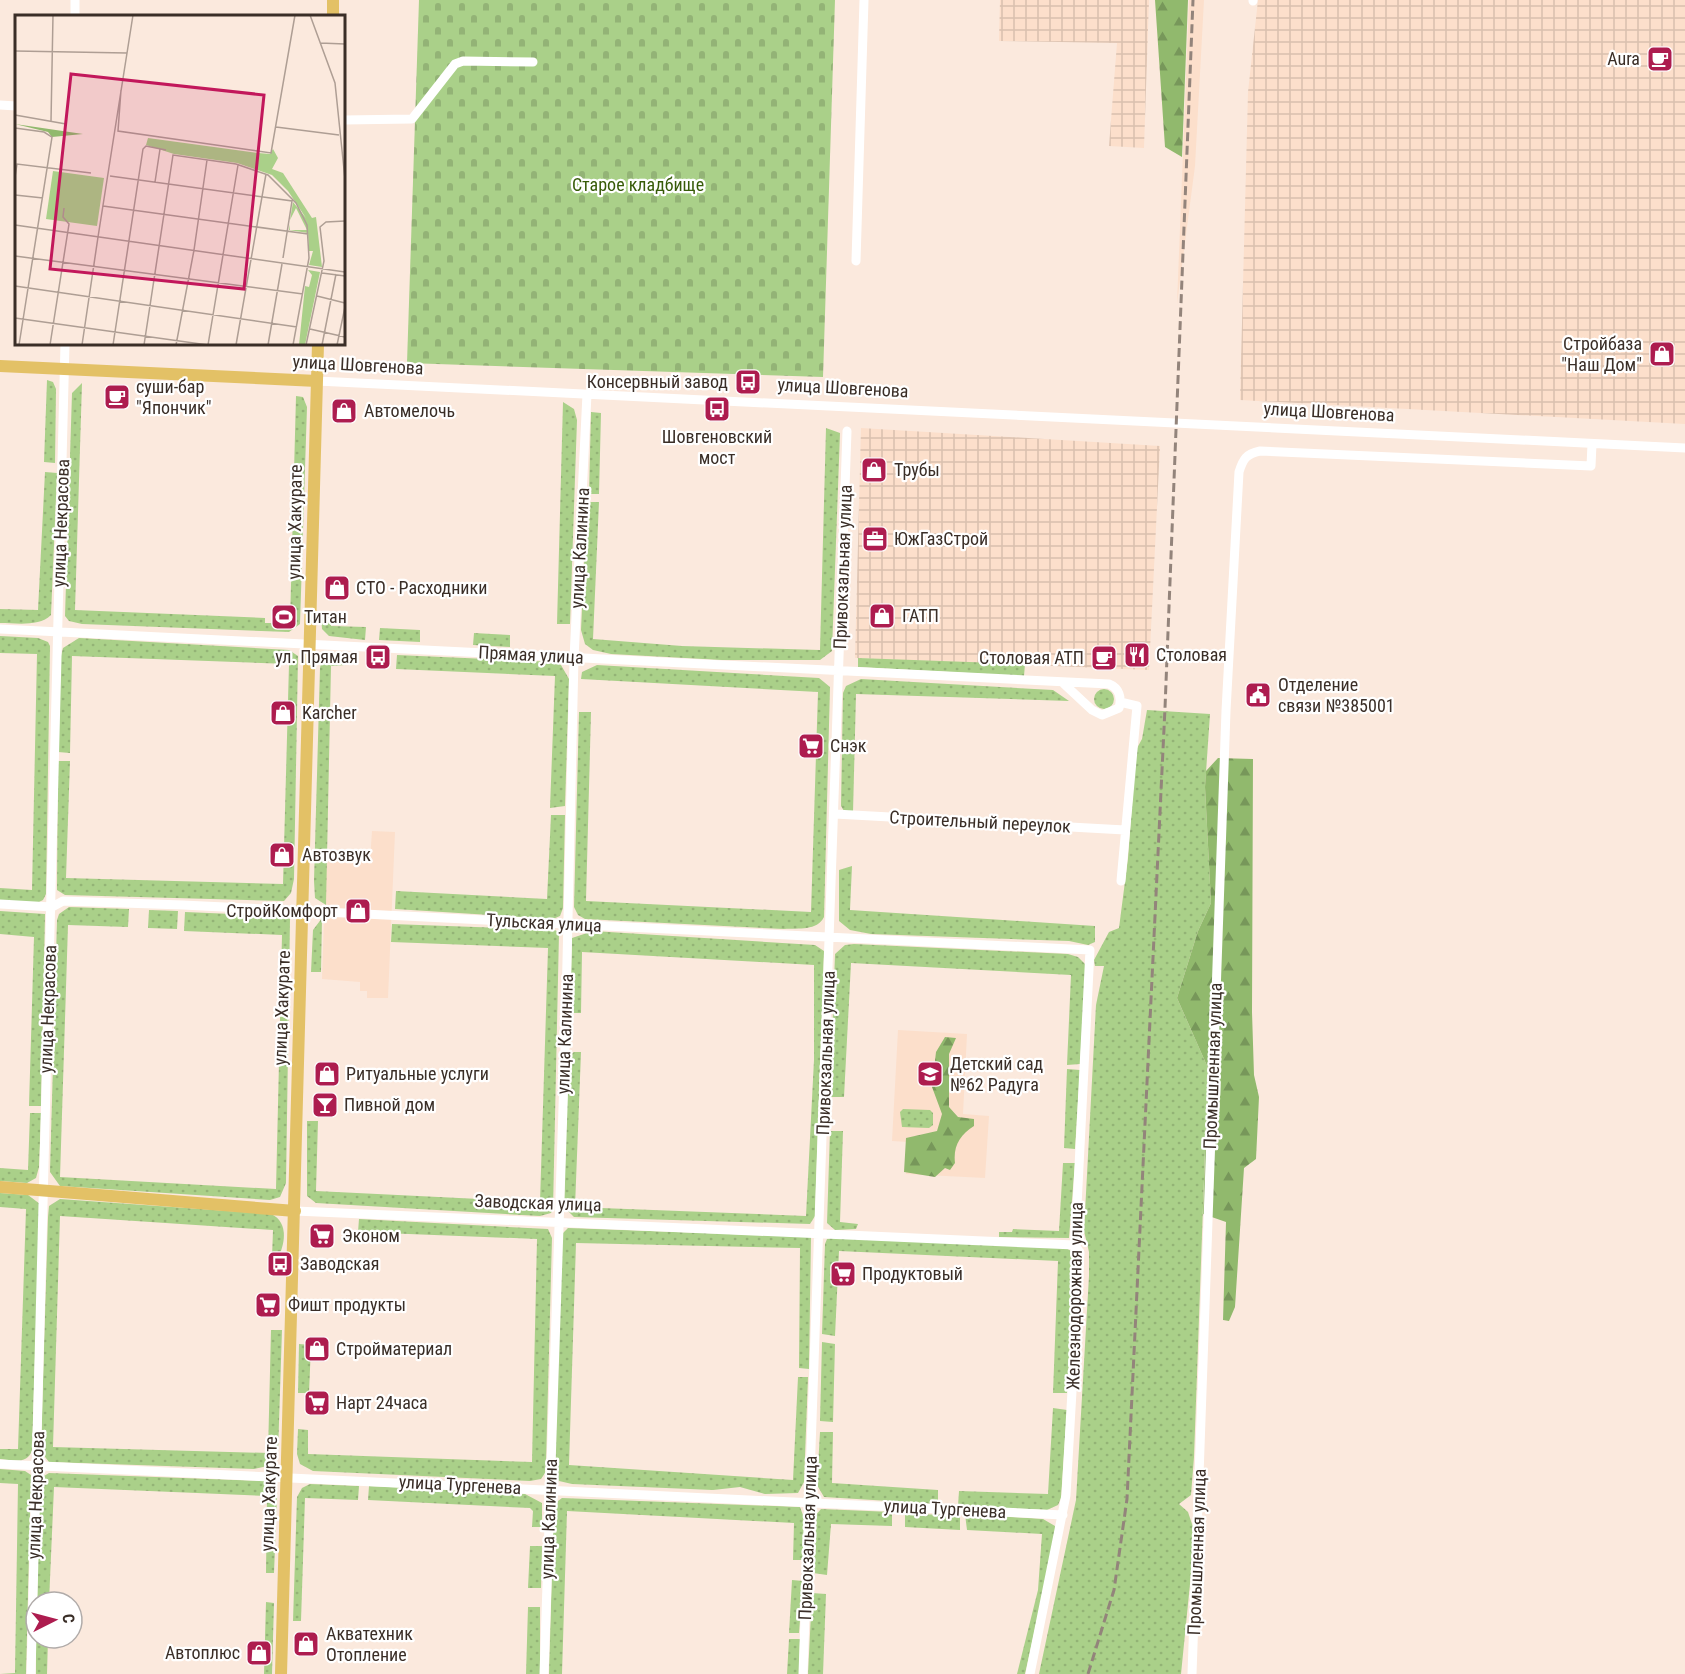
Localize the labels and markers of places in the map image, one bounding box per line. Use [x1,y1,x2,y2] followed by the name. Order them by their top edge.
[1645,44,1675,74] cafe icon: Aura
[1607,48,1640,69] place label: Aura
[1561,333,1642,375] place label: Стройбаза "Наш Дом"
[1647,339,1677,369] shop icon: Стройбаза "Наш Дом"
[733,367,763,397] bus stop icon: Консервный завод
[587,371,728,392] place label: Консервный завод
[136,376,211,418] place label: суши-бар "Япончик"
[102,382,132,412] cafe icon: суши-бар "Япончик"
[702,394,732,424] bus stop icon: Шовгеновский мост
[329,396,359,426] shop icon: Автомелочь
[364,400,455,421] place label: Автомелочь
[662,426,772,468] place label: Шовгеновский мост
[859,455,889,485] shop icon: Трубы
[894,459,940,480] place label: Трубы
[860,524,890,554] office icon: ЮжГазСтрой
[894,528,988,549] place label: ЮжГазСтрой
[322,573,352,603] shop icon: СТО - Расходники
[356,577,487,598] place label: СТО - Расходники
[867,601,897,631] shop icon: ГАТП
[269,602,299,632] sports icon: Титан
[902,605,939,626] place label: ГАТП
[304,606,347,627] place label: Титан
[1122,640,1152,670] restaurant icon: Столовая
[363,642,393,672] bus stop icon: ул. Прямая
[1089,643,1119,673] cafe icon: Столовая АТП
[1156,644,1227,665] place label: Столовая
[275,646,358,667] place label: ул. Прямая
[979,647,1084,668] place label: Столовая АТП
[1278,674,1395,716] place label: Отделение связи №385001
[1243,680,1273,710] public building icon: Отделение связи №385001
[268,698,298,728] shop icon: Karcher
[302,702,357,723] place label: Karcher
[796,731,826,761] supermarket icon: Снэк
[830,735,867,756] place label: Снэк
[267,840,297,870] shop icon: Автозвук
[302,844,371,865] place label: Автозвук
[343,896,373,926] shop icon: СтройКомфорт
[226,900,338,921] place label: СтройКомфорт
[950,1053,1044,1095] place label: Детский сад №62 Радуга
[312,1059,342,1089] shop icon: Ритуальные услуги
[915,1059,945,1089] school or university icon: Детский сад №62 Радуга
[346,1063,489,1084] place label: Ритуальные услуги
[310,1090,340,1120] bar icon: Пивной дом
[344,1094,435,1115] place label: Пивной дом
[307,1221,337,1251] supermarket icon: Эконом
[342,1225,400,1246] place label: Эконом
[265,1249,295,1279] bus stop icon: Заводская
[300,1253,379,1274] place label: Заводская
[828,1259,858,1289] supermarket icon: Продуктовый
[862,1263,963,1284] place label: Продуктовый
[253,1290,283,1320] supermarket icon: Фишт продукты
[288,1294,406,1315] place label: Фишт продукты
[302,1334,332,1364] shop icon: Стройматериал
[336,1338,452,1359] place label: Стройматериал
[302,1388,332,1418] supermarket icon: Нарт 24часа
[336,1392,428,1413] place label: Нарт 24часа
[326,1623,413,1665] place label: Акватехник Отопление
[291,1629,321,1659] shop icon: Акватехник Отопление
[244,1638,274,1668] shop icon: Автоплюс
[165,1642,240,1663] place label: Автоплюс

